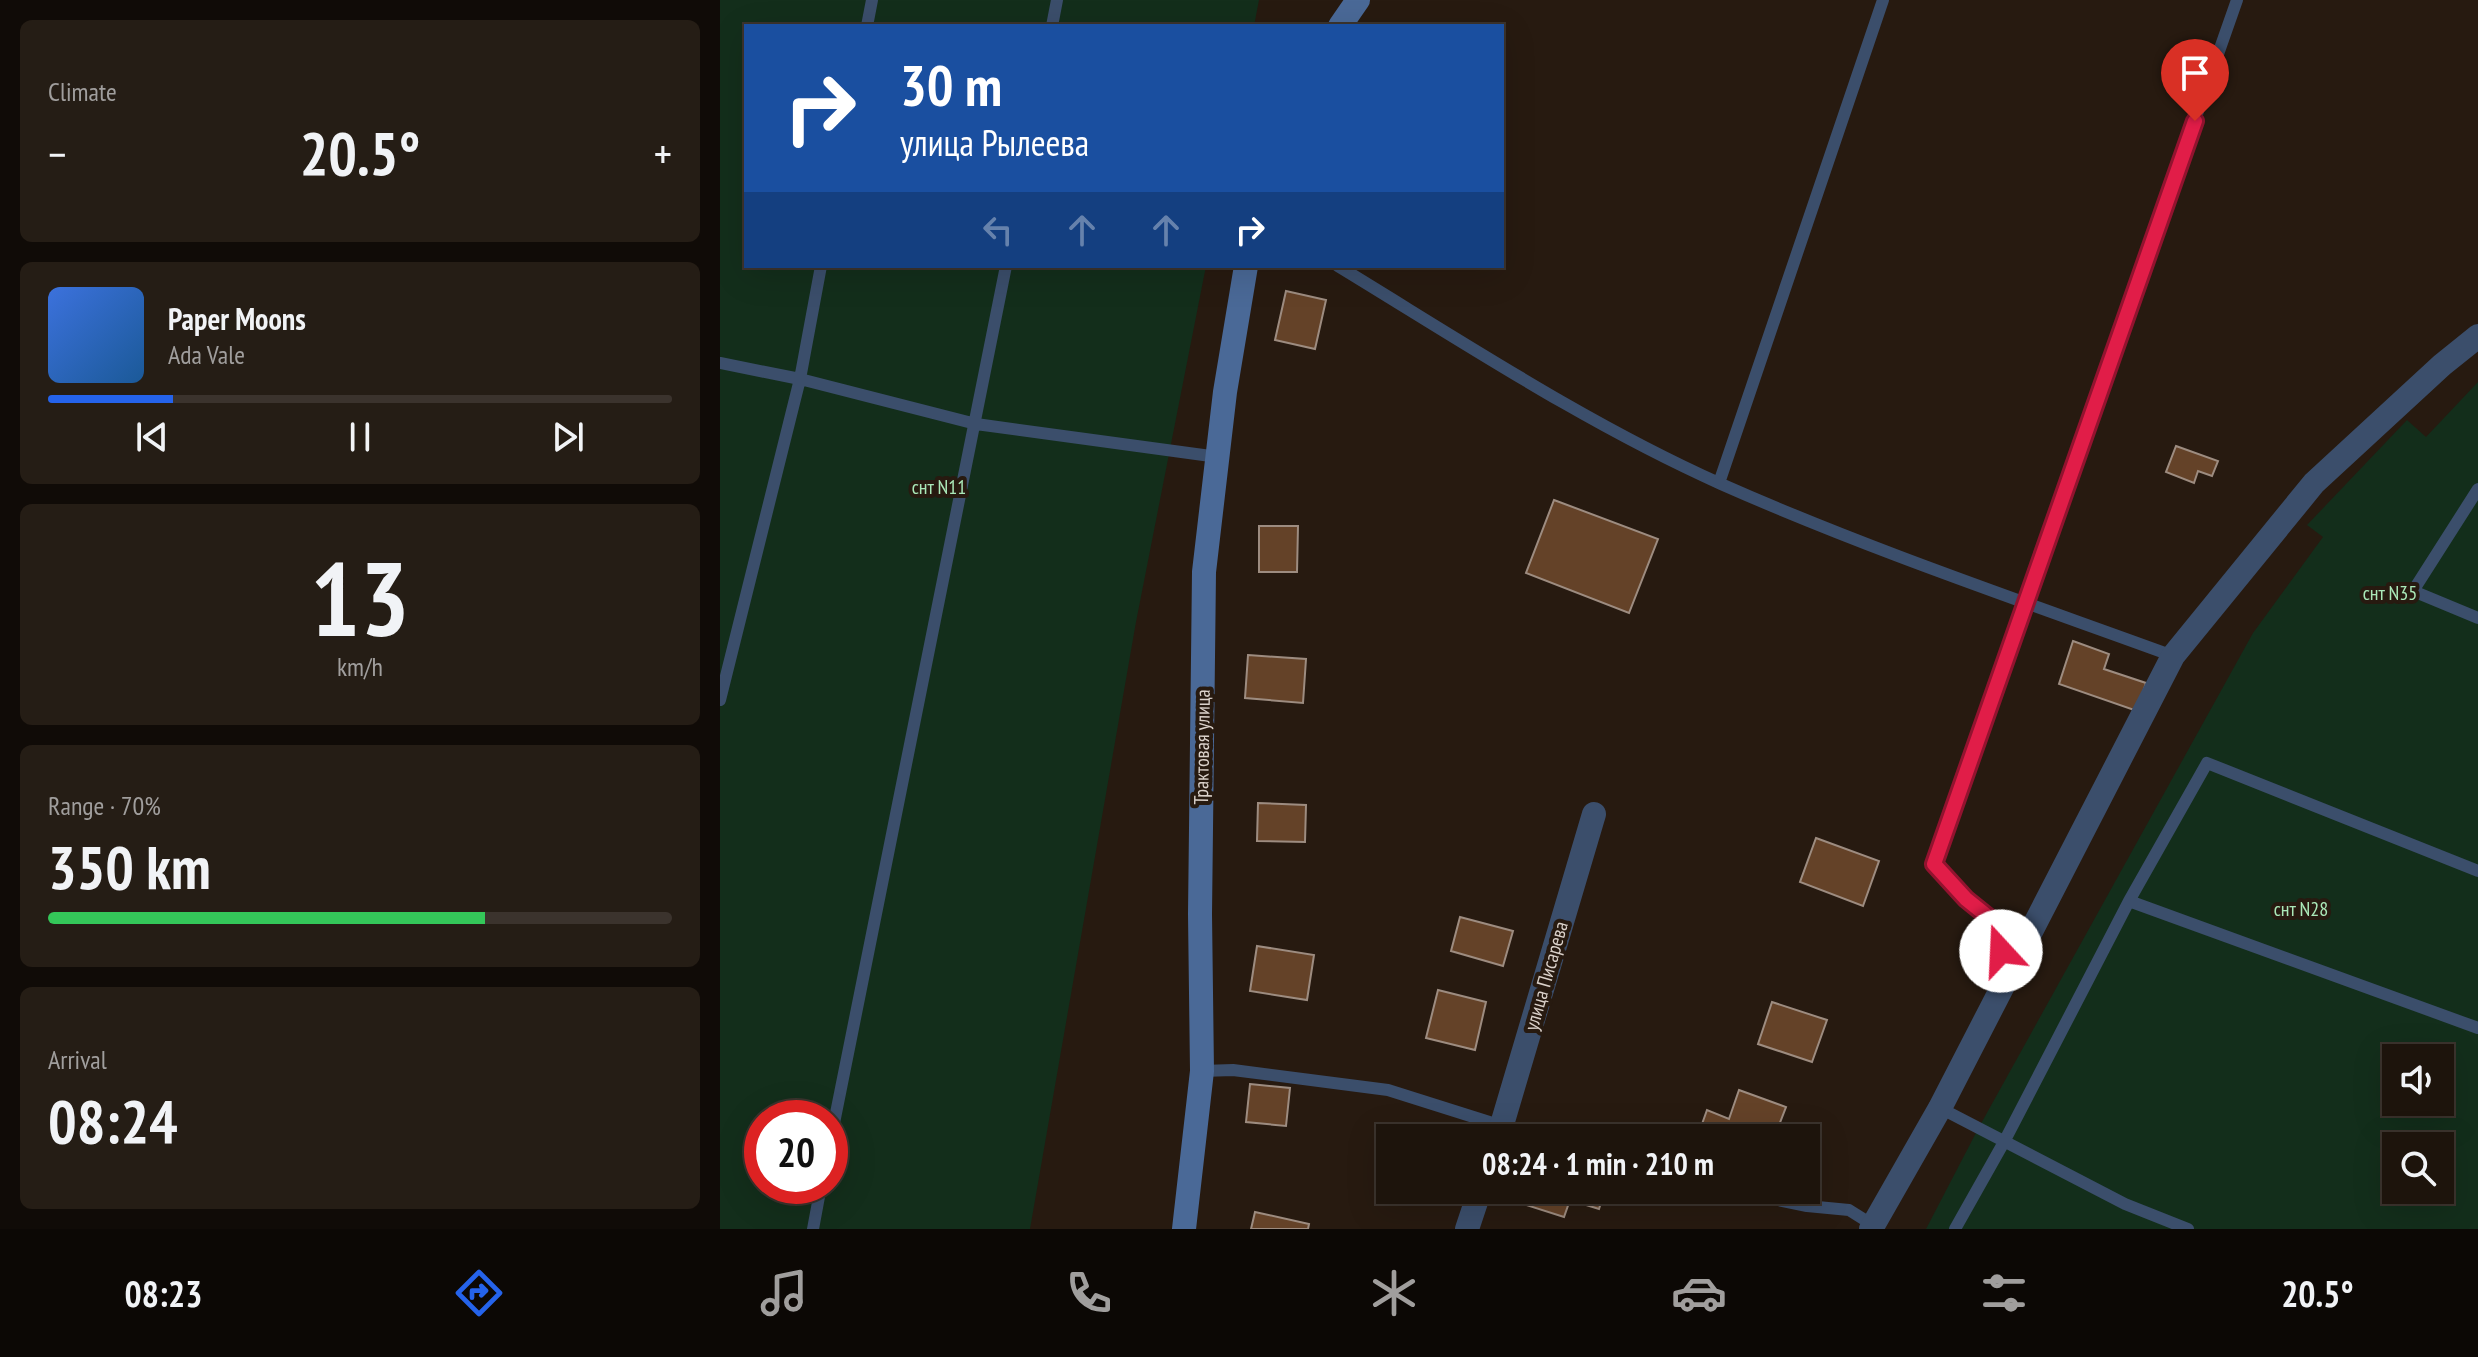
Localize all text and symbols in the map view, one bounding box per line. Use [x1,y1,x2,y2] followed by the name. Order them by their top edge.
[2161,39,2229,121] pin
[900,49,1002,121] text: 30 m
[2173,51,2217,95] icon: arrive
[768,56,872,160] icon: right
[48,75,117,108] text: Climate
[300,114,420,192] text: 20.5°
[900,119,1089,166] text: улица Рылеева
[48,125,66,182] text: −
[654,125,672,182] text: +
[976,208,1020,252] icon: left
[1060,208,1104,252] icon: ahead
[1144,208,1188,252] icon: ahead
[1228,208,1272,252] icon: right
[168,299,306,338] text: Paper Moons
[168,338,245,371] text: Ada Vale
[130,415,174,459] icon: previous
[338,415,382,459] icon: pause
[546,415,590,459] icon: next
[912,474,966,500] park label: снт N11
[310,530,410,665] text: 13
[2363,580,2417,606] park label: снт N35
[337,650,383,683] text: km/h
[1188,689,1216,805] street label: Трактовая улица
[48,789,161,822] text: Range · 70%
[48,828,211,906] text: 350 km
[2274,896,2328,922] park label: снт N28
[1959,909,2043,993] position arrow
[1518,918,1574,1034] street label: улица Писарева
[48,1043,107,1076] text: Arrival
[2382,1044,2454,1204] map controls
[2382,1044,2454,1116] button: sound
[48,1082,178,1160] text: 08:24
[744,1100,848,1204] speed limit sign: 20
[2382,1132,2454,1204] button: search
[1482,1144,1714,1183] text: 08:24 · 1 min · 210 m
[451,1265,507,1321] icon: directions
[756,1265,812,1321] icon: music
[1061,1265,1117,1321] icon: phone
[1366,1265,1422,1321] icon: climate
[1671,1265,1727,1321] icon: car
[1976,1265,2032,1321] icon: filters
[124,1270,202,1317] text: 08:23
[2281,1270,2354,1317] text: 20.5°

